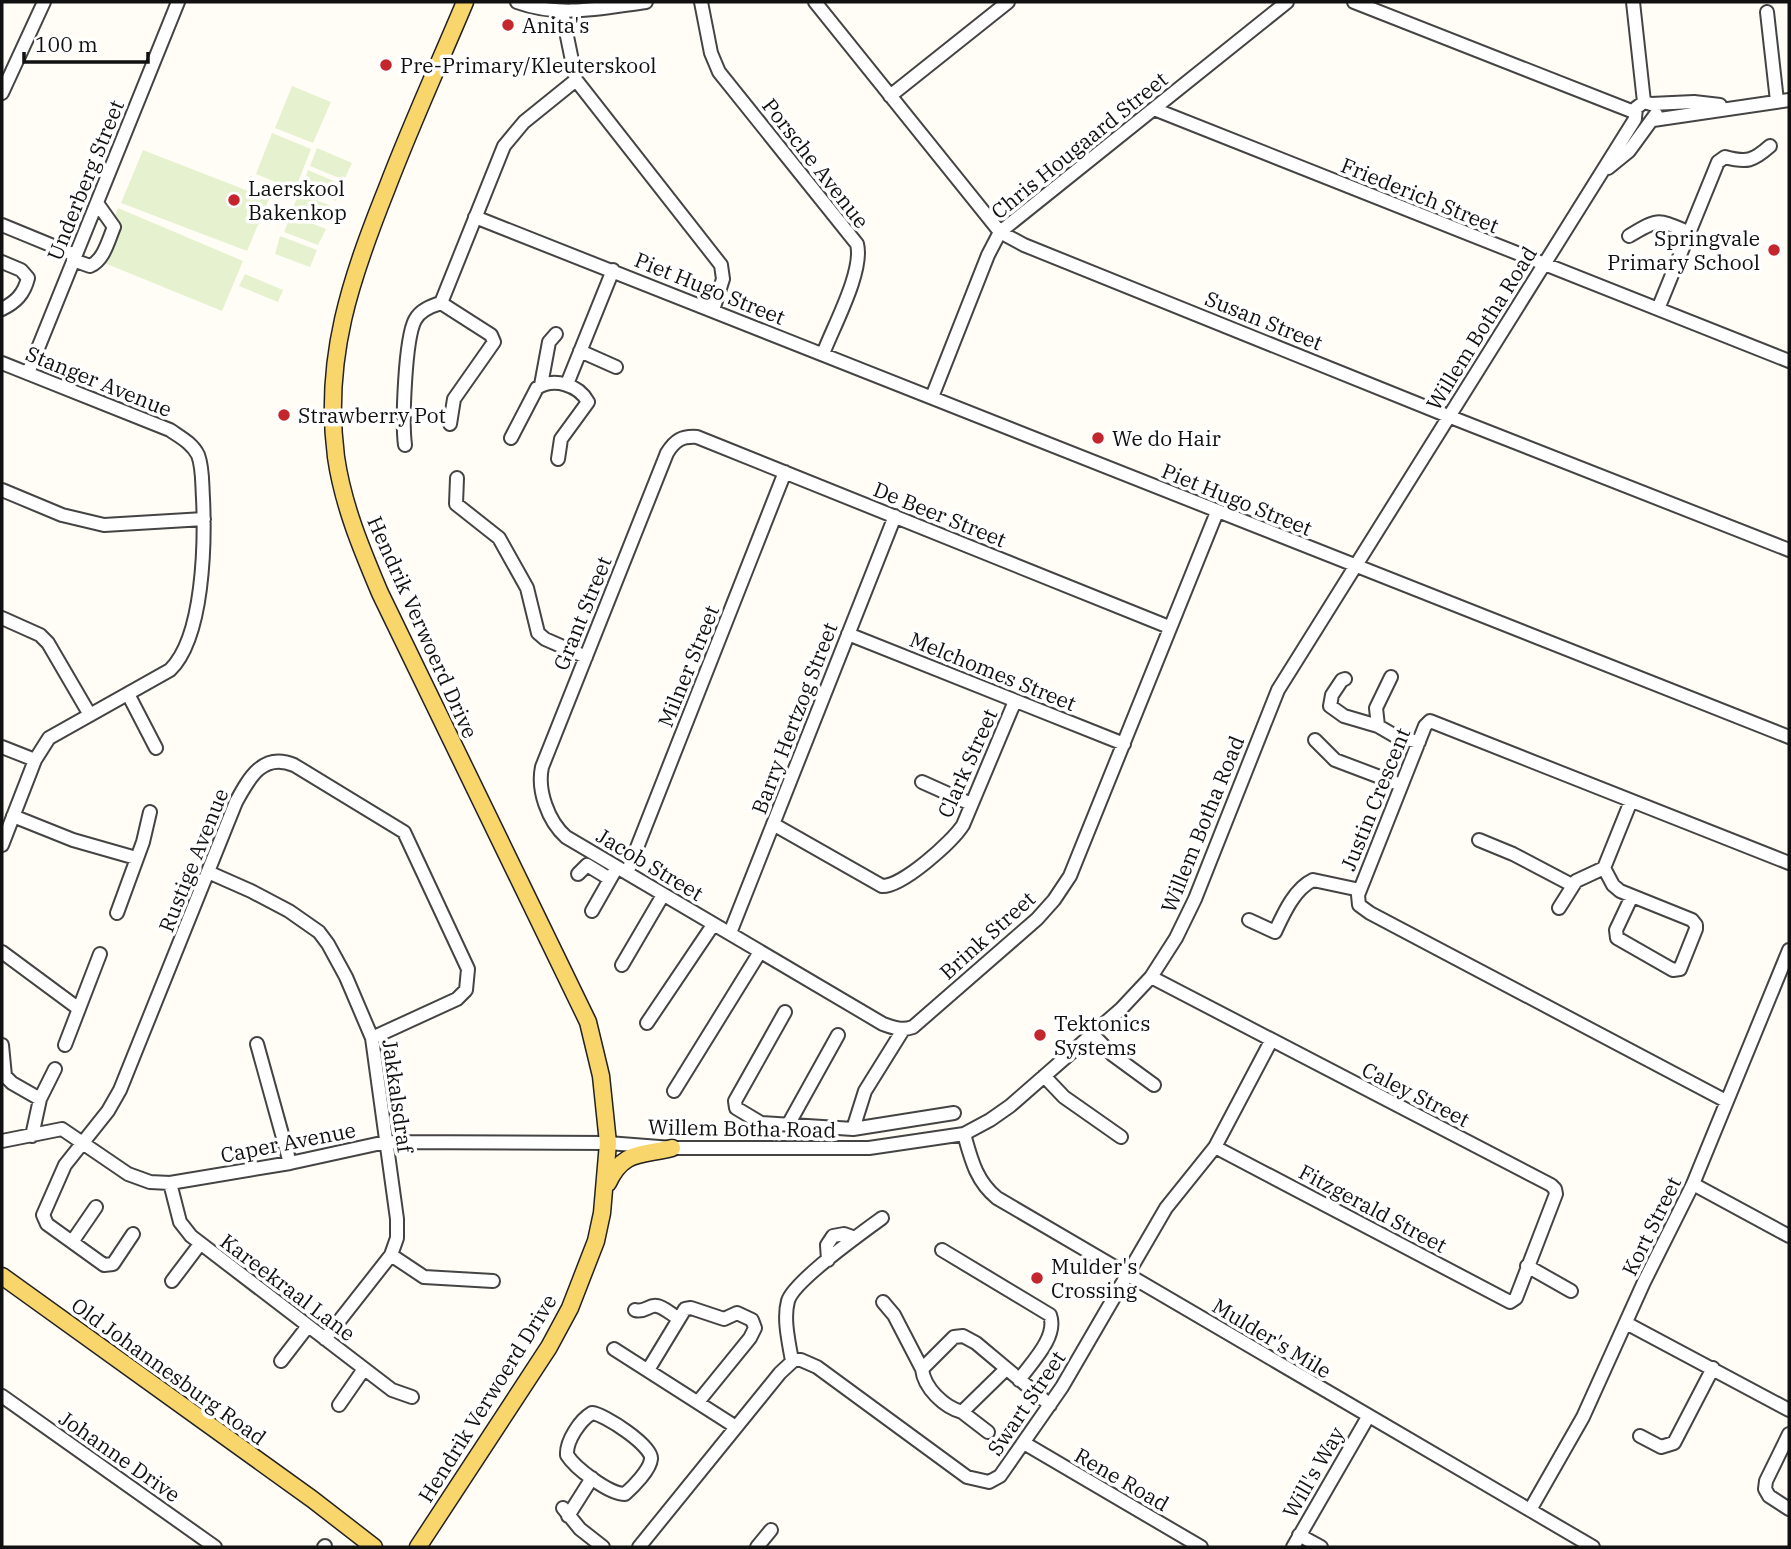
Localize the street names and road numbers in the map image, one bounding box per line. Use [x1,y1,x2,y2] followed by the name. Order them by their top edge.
[985,65,1173,225] street label: Chris Hougaard Street
[756,92,876,234] street label: Porsche Avenue
[40,96,130,264] street label: Underberg Street
[1337,151,1503,239] street label: Friederich Street
[1419,241,1543,415] street label: Willem Botha Road
[631,245,789,331] street label: Piet Hugo Street
[1201,284,1327,356] street label: Susan Street
[22,339,176,423] street label: Stanger Avenue
[1158,456,1316,542] street label: Piet Hugo Street
[870,475,1010,553] street label: De Beer Street
[361,511,485,743] street label: Hendrik Verwoerd Drive
[546,552,618,674] street label: Grant Street
[651,601,725,731] street label: Milner Street
[745,618,843,818] street label: Barry Hertzog Street
[906,625,1080,717] street label: Melchomes Street
[930,704,1004,822] street label: Clark Street
[1334,723,1416,875] street label: Justin Crescent
[1154,731,1250,917] street label: Willem Botha Road
[151,784,235,936] street label: Rustige Avenue
[591,821,709,907] street label: Jacob Street
[933,885,1041,985] street label: Brink Street
[376,1038,420,1156] street label: Jakkalsdraf
[1357,1055,1475,1133] street label: Caley Street
[648,1112,837,1144] street label: Willem Botha Road
[218,1115,358,1169] street label: Caper Avenue
[1294,1157,1452,1259] street label: Fitzgerald Street
[1615,1172,1687,1280] street label: Kort Street
[215,1227,361,1347] street label: Kareekraal Lane
[411,1289,563,1507] street label: Hendrik Verwoerd Drive
[66,1291,272,1451] street label: Old Johannesburg Road
[1207,1292,1337,1384] street label: Mulder's Mile
[981,1345,1071,1461] street label: Swart Street
[54,1404,186,1508] street label: Johanne Drive
[1276,1421,1351,1523] street label: Will's Way
[1070,1441,1175,1517] street label: Rene Road

